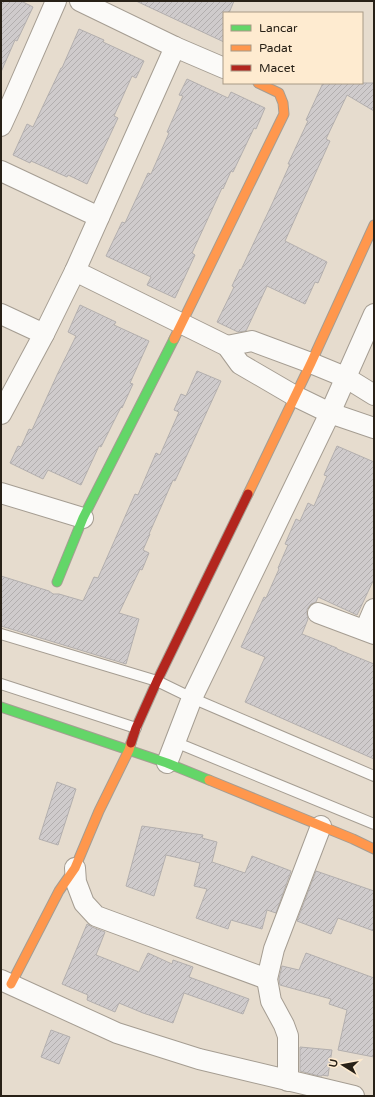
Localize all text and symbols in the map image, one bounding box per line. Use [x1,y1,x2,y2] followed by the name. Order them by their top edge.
[223,12,363,84] legend
[259,21,298,35] text: Lancar
[259,41,293,55] text: Padat
[259,61,295,75] text: Macet
[323,1045,363,1085] north arrow
[326,1058,341,1069] text: U

